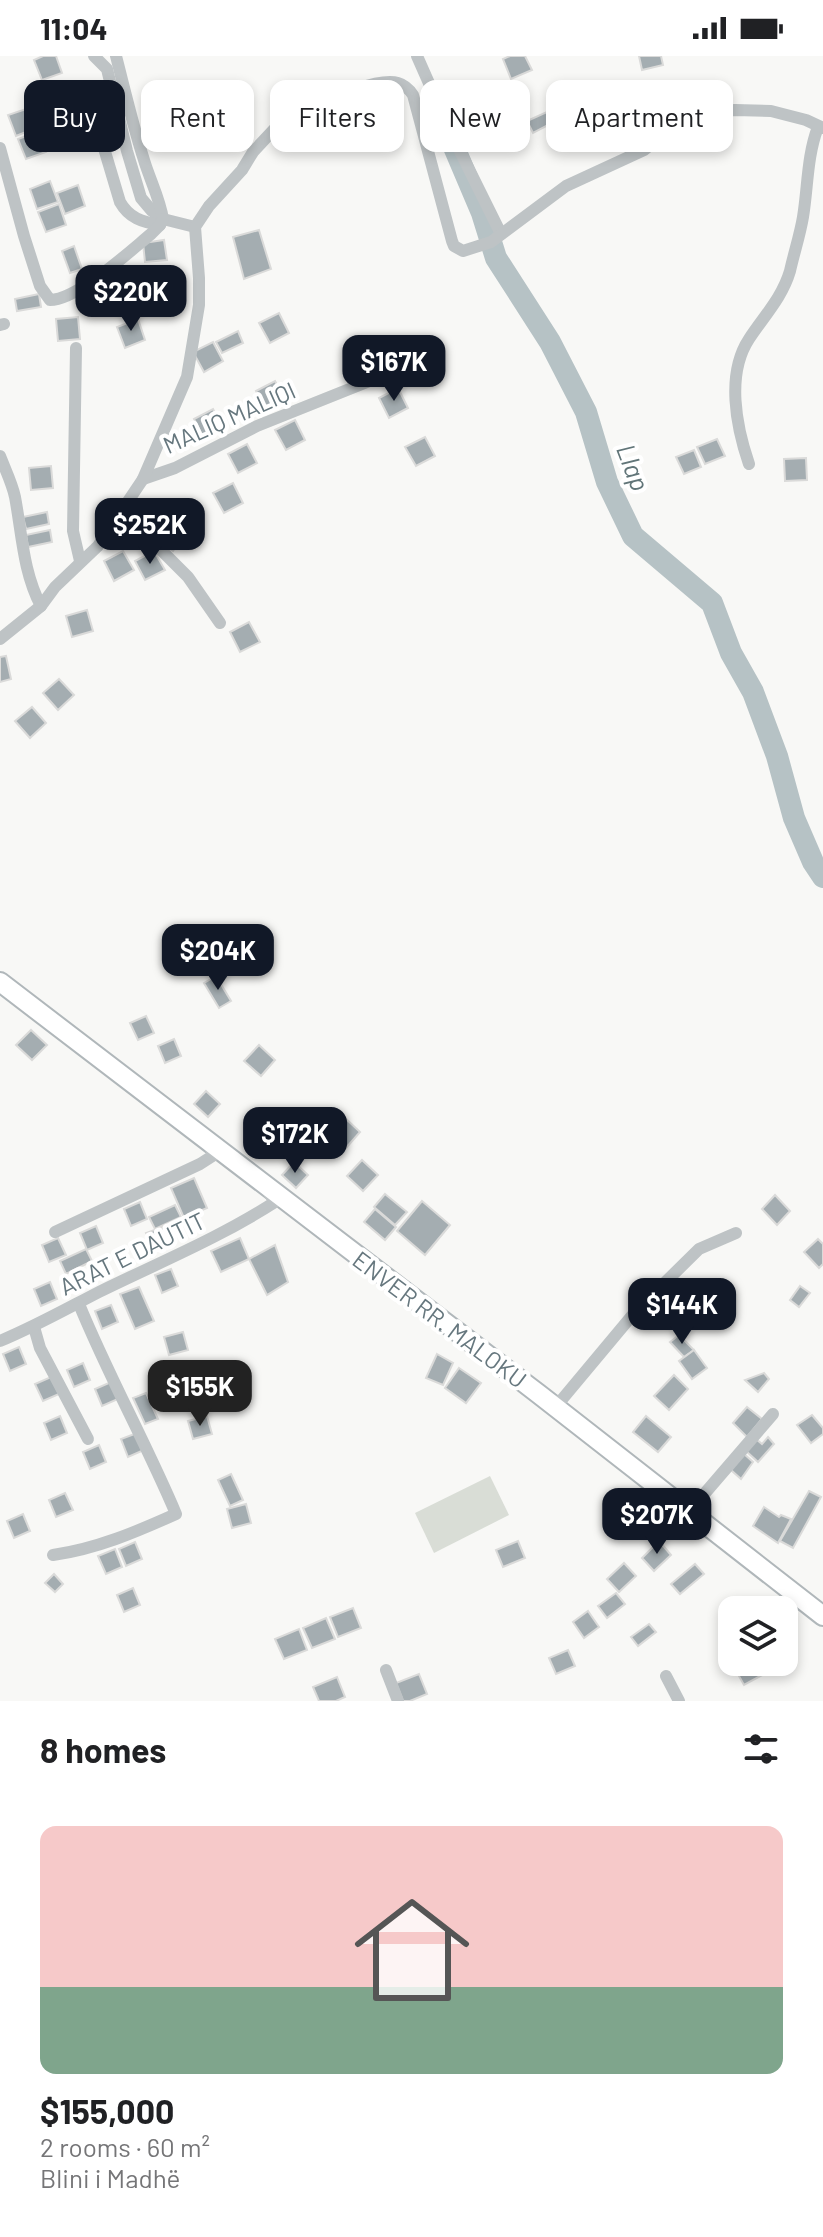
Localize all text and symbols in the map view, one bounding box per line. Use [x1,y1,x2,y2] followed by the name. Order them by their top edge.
[40,10,108,46] text: 11:04
[24,80,125,152] chip: Buy
[141,80,254,152] chip: Rent
[270,80,404,152] chip: Filters
[420,80,530,152] chip: New
[546,80,733,152] chip: Apartment
[75,265,187,333] pin: $220K
[93,275,169,306] text: $220K
[338,335,450,403] pin: $167K
[360,345,428,376] text: $167K
[158,375,300,459] street label: MALIQ MALIQI
[611,439,657,495] water label: Llap
[94,498,206,566] pin: $252K
[113,508,187,539] text: $252K
[162,924,274,992] pin: $204K
[180,934,256,965] text: $204K
[239,1107,351,1175] pin: $172K
[261,1117,329,1148] text: $172K
[54,1205,210,1301] street label: ARAT E DAUTIT
[347,1244,533,1394] street label: ENVER RR. MALOKU
[626,1278,738,1346] pin: $144K
[646,1288,718,1319] text: $144K
[144,1360,256,1428] pin: $155K
[166,1370,234,1401] text: $155K
[601,1488,713,1556] pin: $207K
[620,1498,694,1529] text: $207K
[718,1596,798,1676] map controls
[718,1596,798,1676] button: layers
[739,1727,783,1771] icon: filters
[40,1729,166,1770] text: 8 homes
[340,1878,484,2022] icon: home
[40,2090,174,2131] text: $155,000
[40,2131,210,2162] text: 2 rooms · 60 m²
[40,2162,180,2193] text: Blini i Madhë

